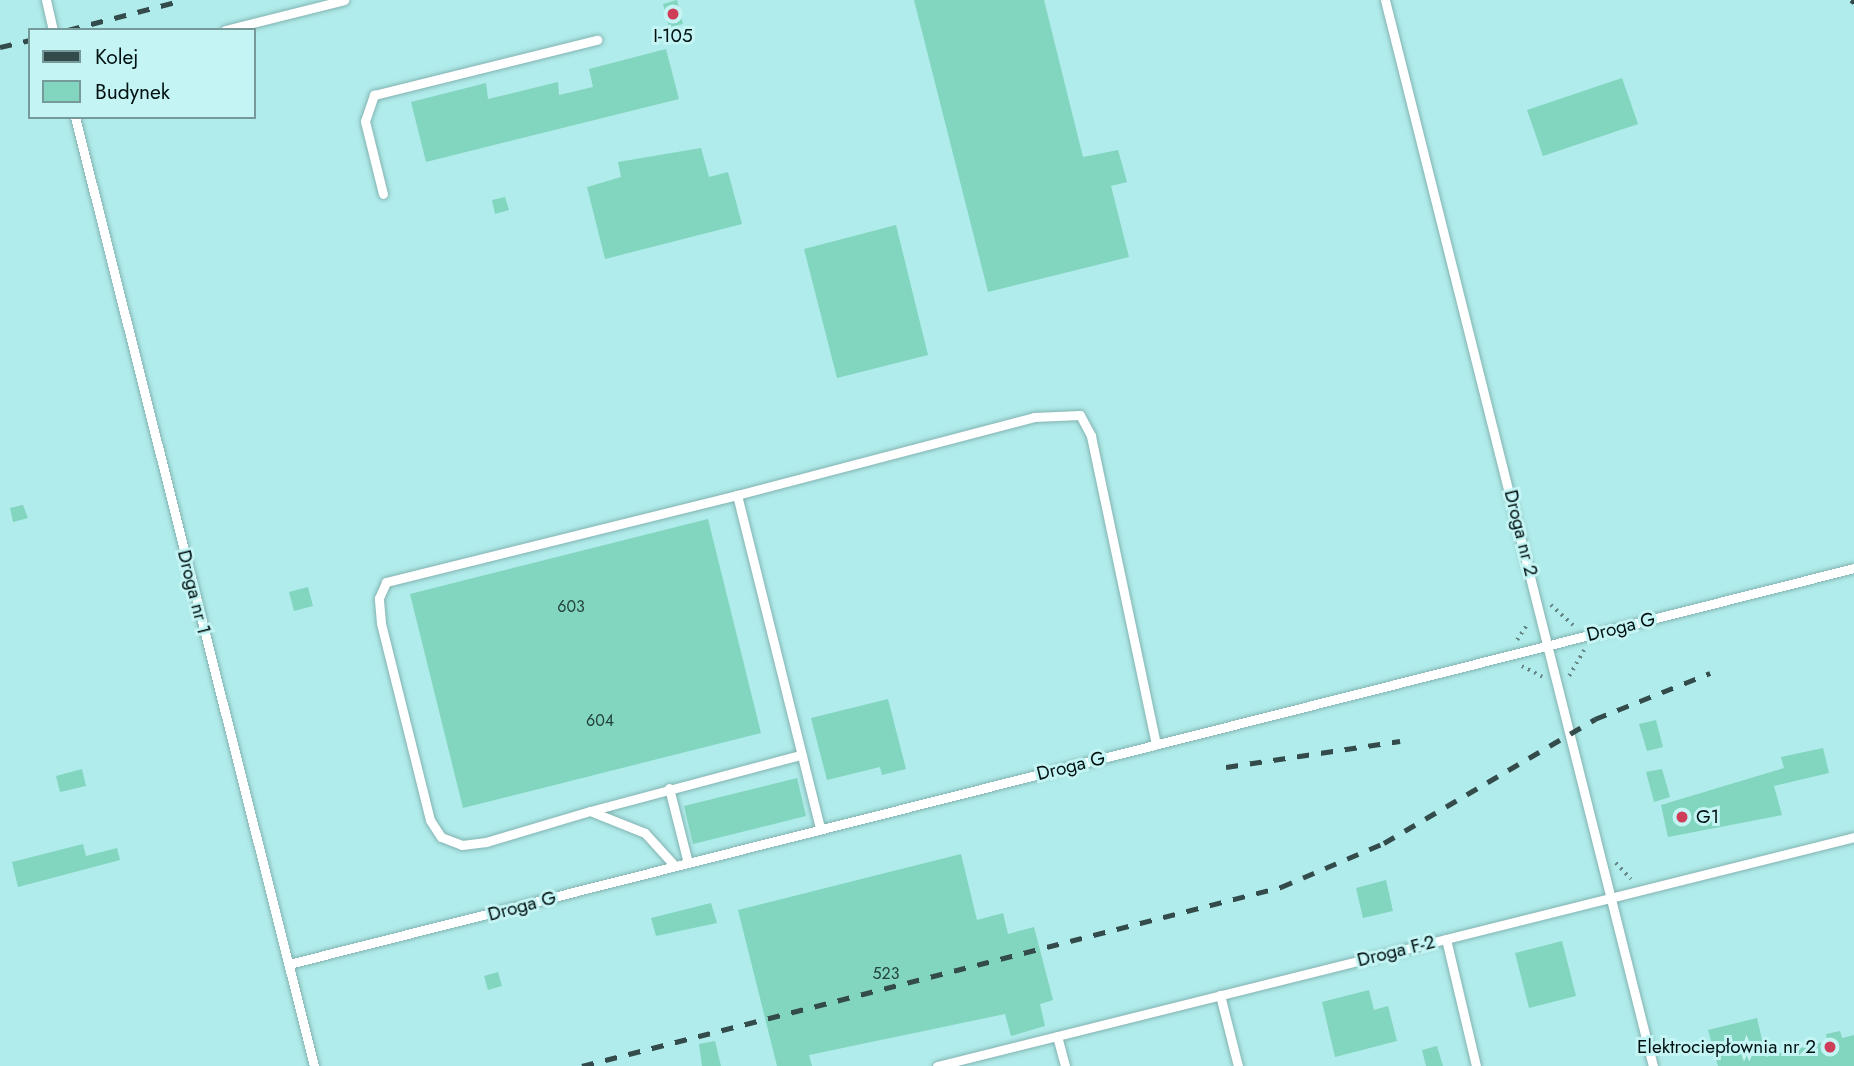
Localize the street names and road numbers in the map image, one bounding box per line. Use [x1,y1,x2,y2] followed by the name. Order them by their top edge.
[1499,487,1543,579] street label: Droga nr 2
[173,548,215,636] street label: Droga nr 1
[1584,607,1658,647] street label: Droga G
[1034,746,1108,786] street label: Droga G
[485,886,559,926] street label: Droga G
[1355,930,1437,972] street label: Droga F-2

